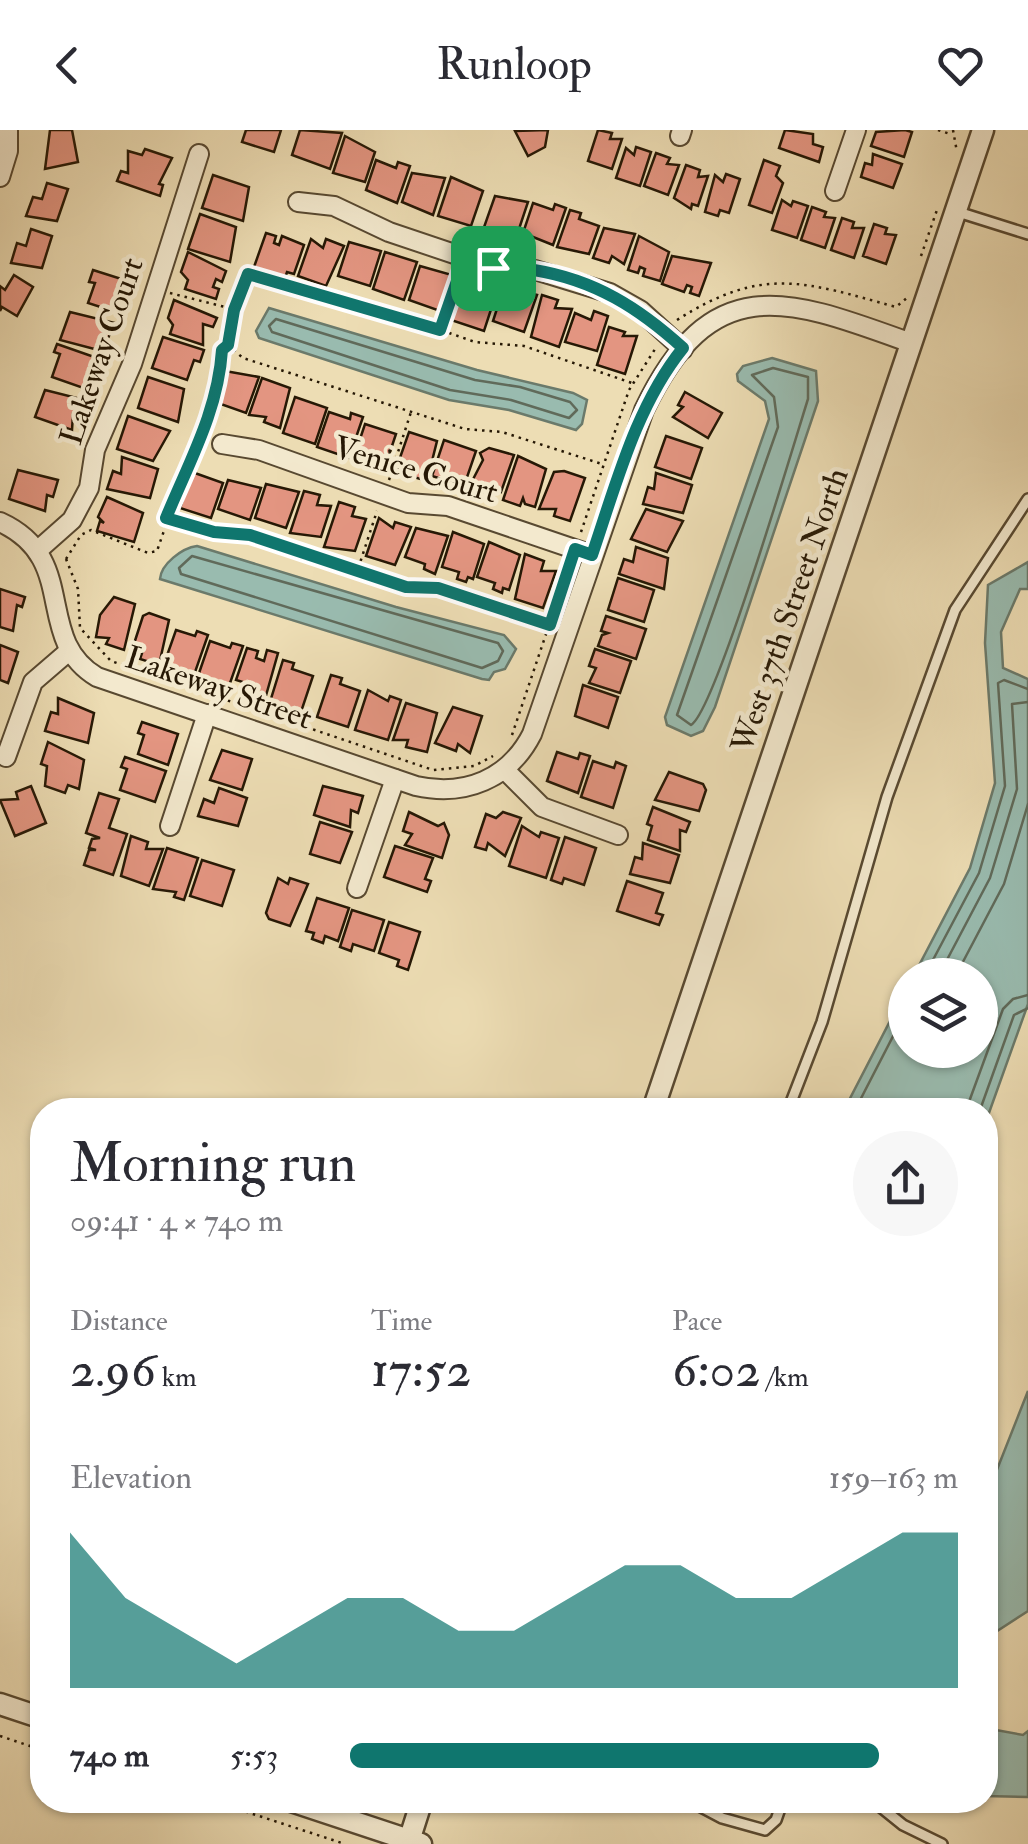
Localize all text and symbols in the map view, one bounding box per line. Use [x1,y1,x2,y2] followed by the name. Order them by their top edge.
[436,37,592,93] text: Runloop
[40,38,95,93] icon: back
[933,38,988,93] icon: heart
[451,226,536,311] pin
[466,241,521,296] icon: arrive
[51,252,153,450] street label: Lakeway Court
[329,427,502,512] street label: Venice Court
[722,463,857,759] street label: West 37th Street North
[120,637,317,739] street label: Lakeway Street
[888,958,998,1068] map controls
[888,958,998,1068] button: layers
[70,1129,356,1198] text: Morning run
[853,1131,958,1236] button: share
[70,1201,283,1241] text: 09:41 · 4 × 740 m
[70,1304,168,1339] text: Distance
[371,1304,432,1339] text: Time
[672,1304,722,1339] text: Pace
[70,1339,156,1402] text: 2.96
[371,1339,471,1402] text: 17:52
[672,1339,761,1402] text: 6:02
[156,1360,197,1395] text: km
[761,1360,809,1395] text: /km
[70,1458,192,1498] text: Elevation
[829,1458,958,1498] text: 159–163 m
[70,1736,149,1776] text: 740 m
[230,1736,278,1776] text: 5:53

